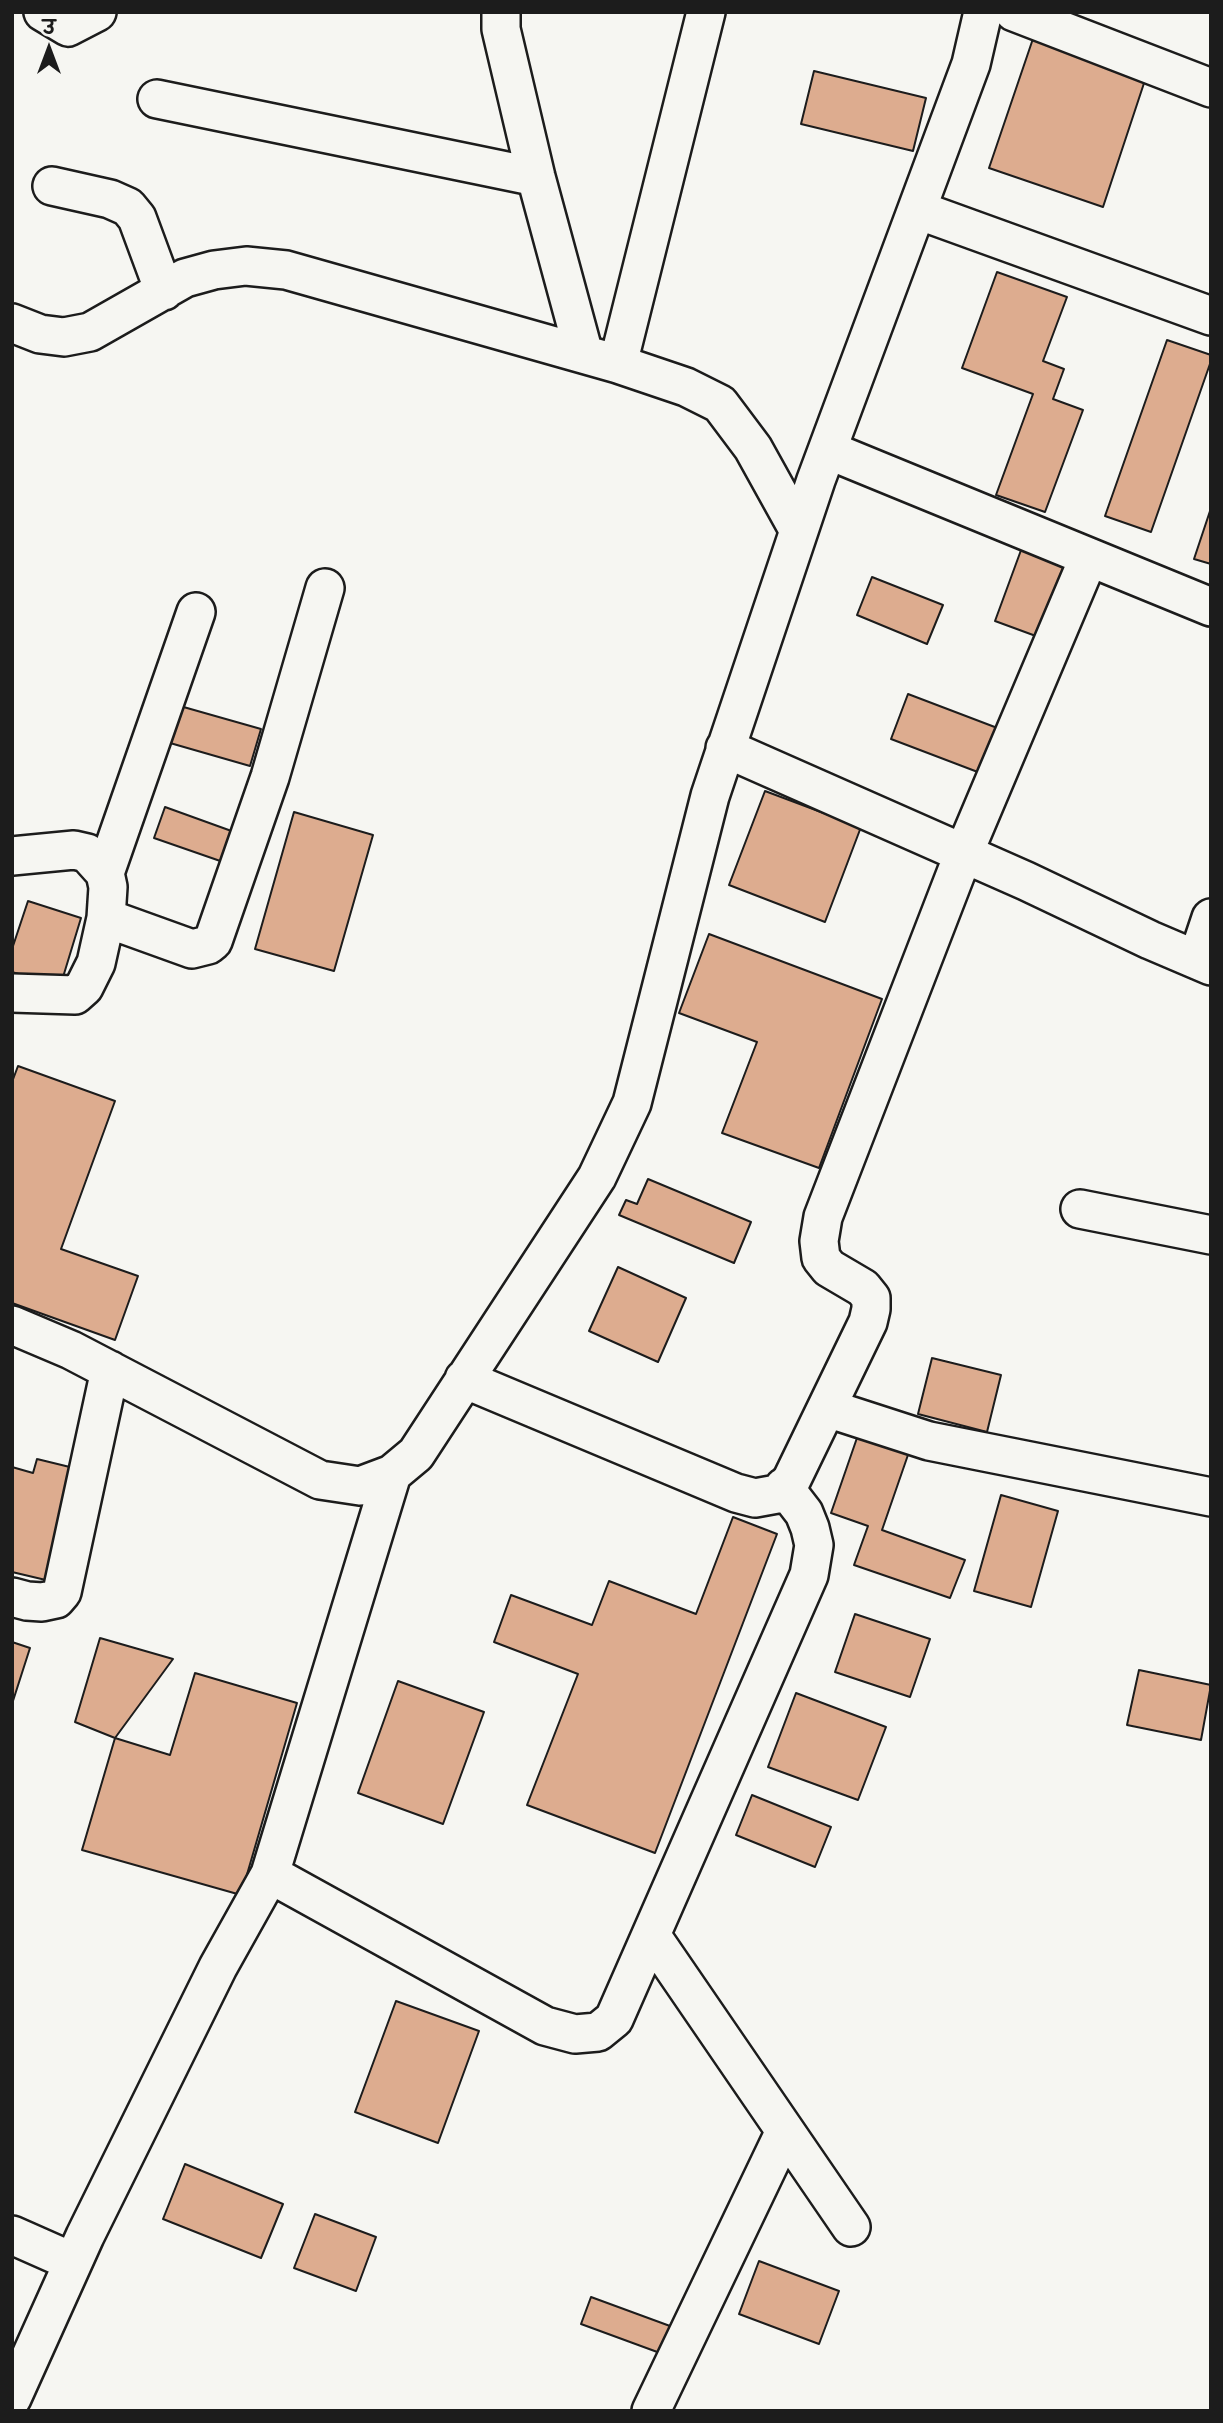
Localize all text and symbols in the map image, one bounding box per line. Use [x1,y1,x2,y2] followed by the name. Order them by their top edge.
[14,14,84,84] north arrow
[43,16,55,40] text: उ

